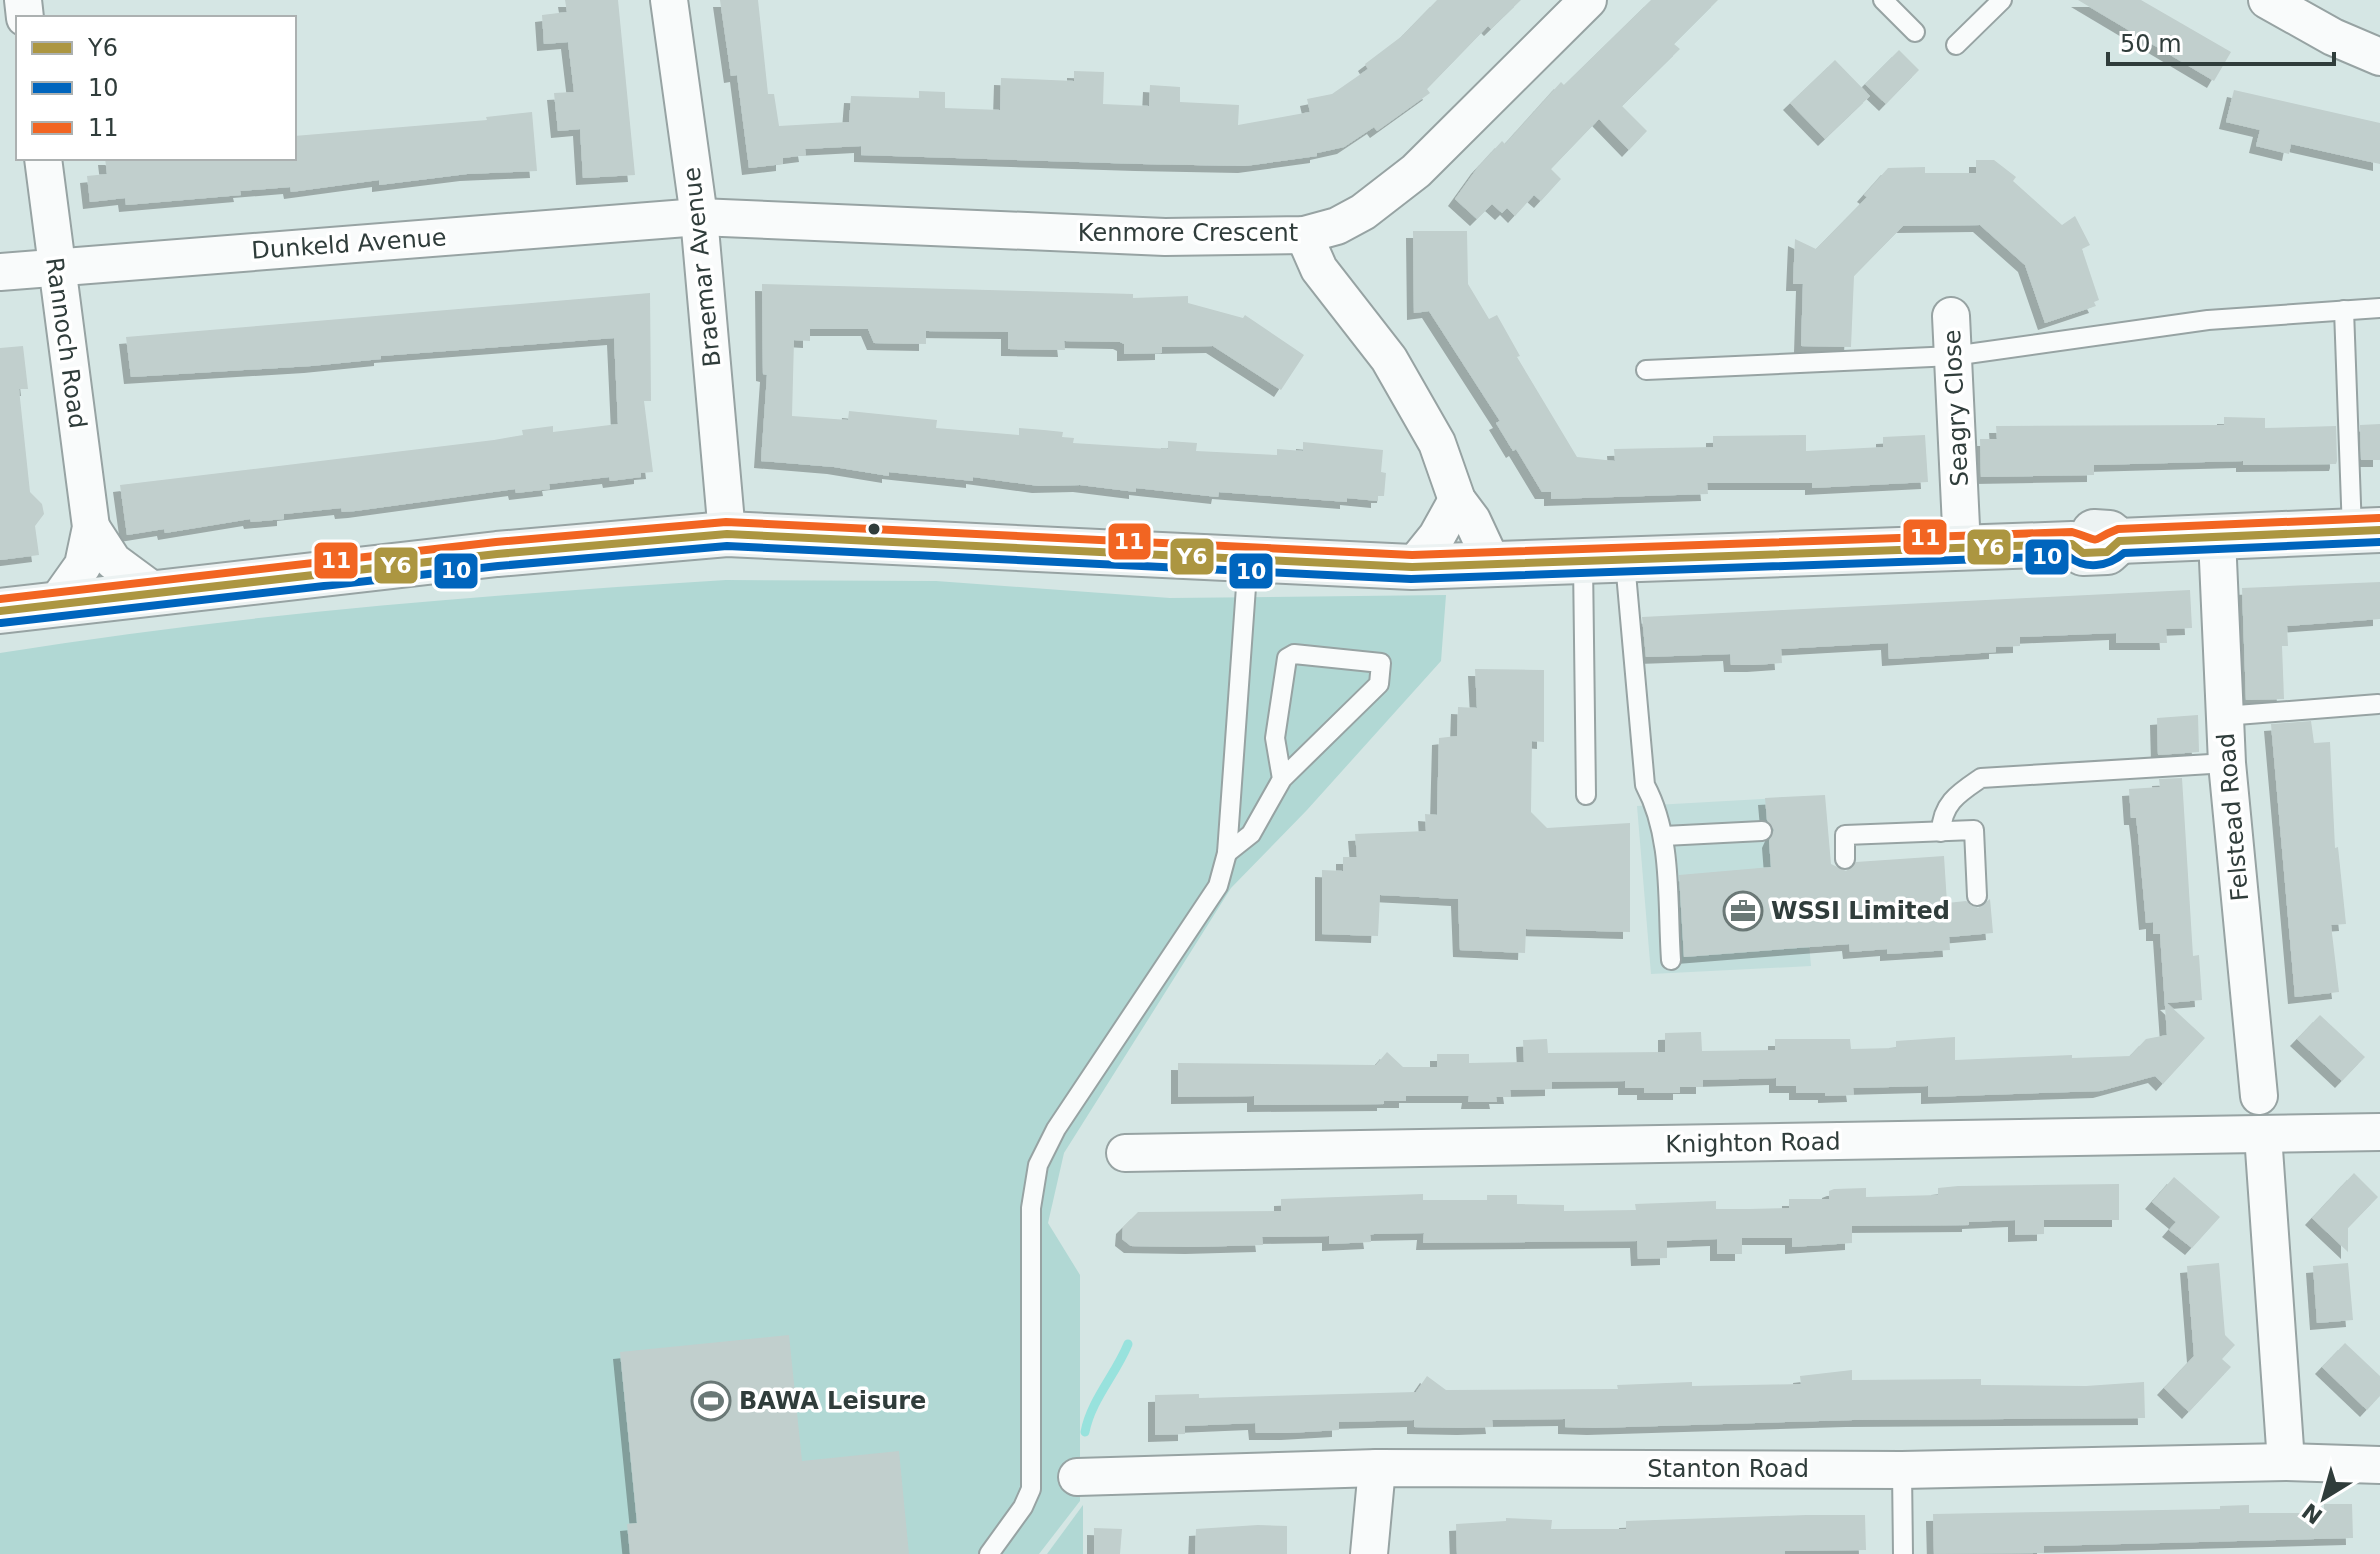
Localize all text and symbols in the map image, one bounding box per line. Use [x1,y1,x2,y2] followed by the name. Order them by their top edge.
[16,16,296,160] legend
[2108,16,2334,66] scale bar
[2120,30,2182,58] text: 50 m
[87,34,118,62] text: Y6
[88,74,119,102] text: 10
[88,114,119,142] text: 11
[678,166,726,368] street label: Braemar Avenue
[1078,219,1298,247] street label: Kenmore Crescent
[251,223,447,265] street label: Dunkeld Avenue
[40,256,92,430] street label: Rannoch Road
[1938,329,1974,487] street label: Seagry Close
[1902,518,1948,556] line badge: 11
[866,521,882,537] unlabelled marker
[1107,522,1152,561] line badge: 11
[1910,525,1940,550] text: 11
[1966,528,2012,566] line badge: Y6
[1114,529,1144,554] text: 11
[1972,535,2005,560] text: Y6
[1169,537,1215,576] line badge: Y6
[2024,538,2070,576] line badge: 10
[313,541,359,580] line badge: 11
[1175,544,1208,569] text: Y6
[2032,544,2062,569] text: 10
[373,546,419,585] line badge: Y6
[321,548,351,573] text: 11
[433,552,479,590] line badge: 10
[1228,552,1274,590] line badge: 10
[379,553,412,578] text: Y6
[441,558,471,583] text: 10
[1236,559,1266,584] text: 10
[2212,732,2254,902] street label: Felstead Road
[1722,890,1764,932] office icon: WSSI Limited
[1771,897,1950,925] place label: WSSI Limited
[1665,1127,1841,1159] street label: Knighton Road
[690,1380,732,1422] sports icon: BAWA Leisure
[739,1387,926,1415] place label: BAWA Leisure
[1647,1455,1809,1483] street label: Stanton Road
[2284,1458,2364,1538] north arrow
[2297,1498,2327,1529] text: N

